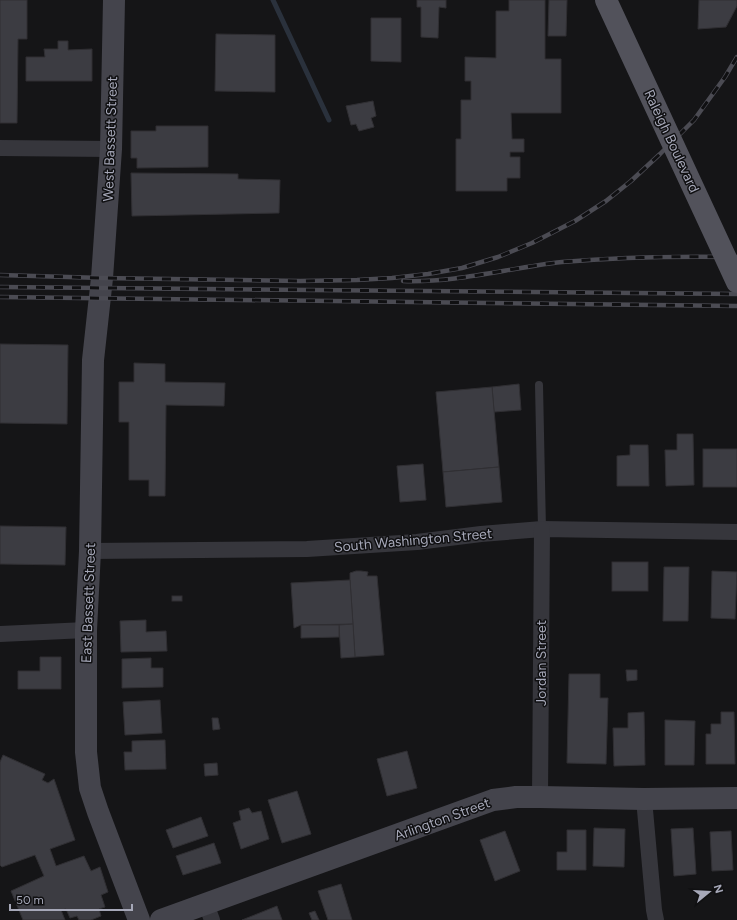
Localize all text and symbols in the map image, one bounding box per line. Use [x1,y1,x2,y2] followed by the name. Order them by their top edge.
[100,76,121,202] street label: West Bassett Street
[640,87,703,195] street label: Raleigh Boulevard
[333,525,493,556] street label: South Washington Street
[78,543,99,663] street label: East Bassett Street
[533,620,550,706] street label: Jordan Street
[392,794,492,845] street label: Arlington Street
[689,872,729,912] north arrow
[711,883,726,895] text: N
[10,886,132,912] scale bar
[16,893,44,907] text: 50 m

